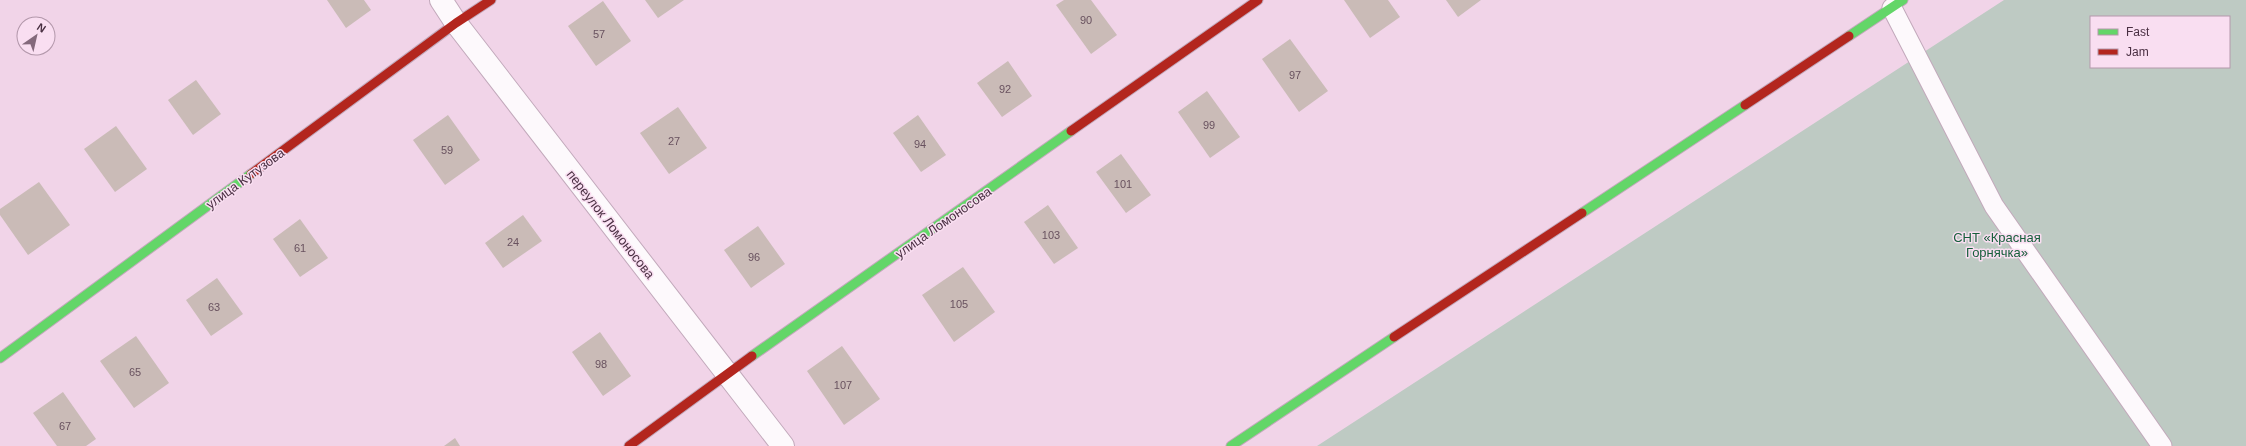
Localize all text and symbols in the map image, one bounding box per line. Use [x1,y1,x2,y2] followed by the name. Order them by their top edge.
[1080,14,1092,26] house number: 90
[16,16,56,56] north arrow
[2090,16,2230,68] legend
[35,21,48,35] text: N
[2126,25,2150,39] text: Fast
[593,28,605,40] house number: 57
[2126,45,2149,59] text: Jam
[1289,69,1301,81] house number: 97
[999,83,1011,95] house number: 92
[1203,119,1215,131] house number: 99
[668,135,680,147] house number: 27
[914,138,926,150] house number: 94
[441,144,453,156] house number: 59
[203,145,288,212] street label: улица Кутузова
[564,167,658,282] street label: переулок Ломоносова
[1114,178,1132,190] house number: 101
[892,183,995,261] street label: улица Ломоносова
[1042,229,1060,241] house number: 103
[1953,230,2041,260] park label: СНТ «Красная Горнячка»
[507,236,519,248] house number: 24
[294,242,306,254] house number: 61
[748,251,760,263] house number: 96
[950,298,968,310] house number: 105
[208,301,220,313] house number: 63
[595,358,607,370] house number: 98
[129,366,141,378] house number: 65
[834,379,852,391] house number: 107
[59,420,71,432] house number: 67

